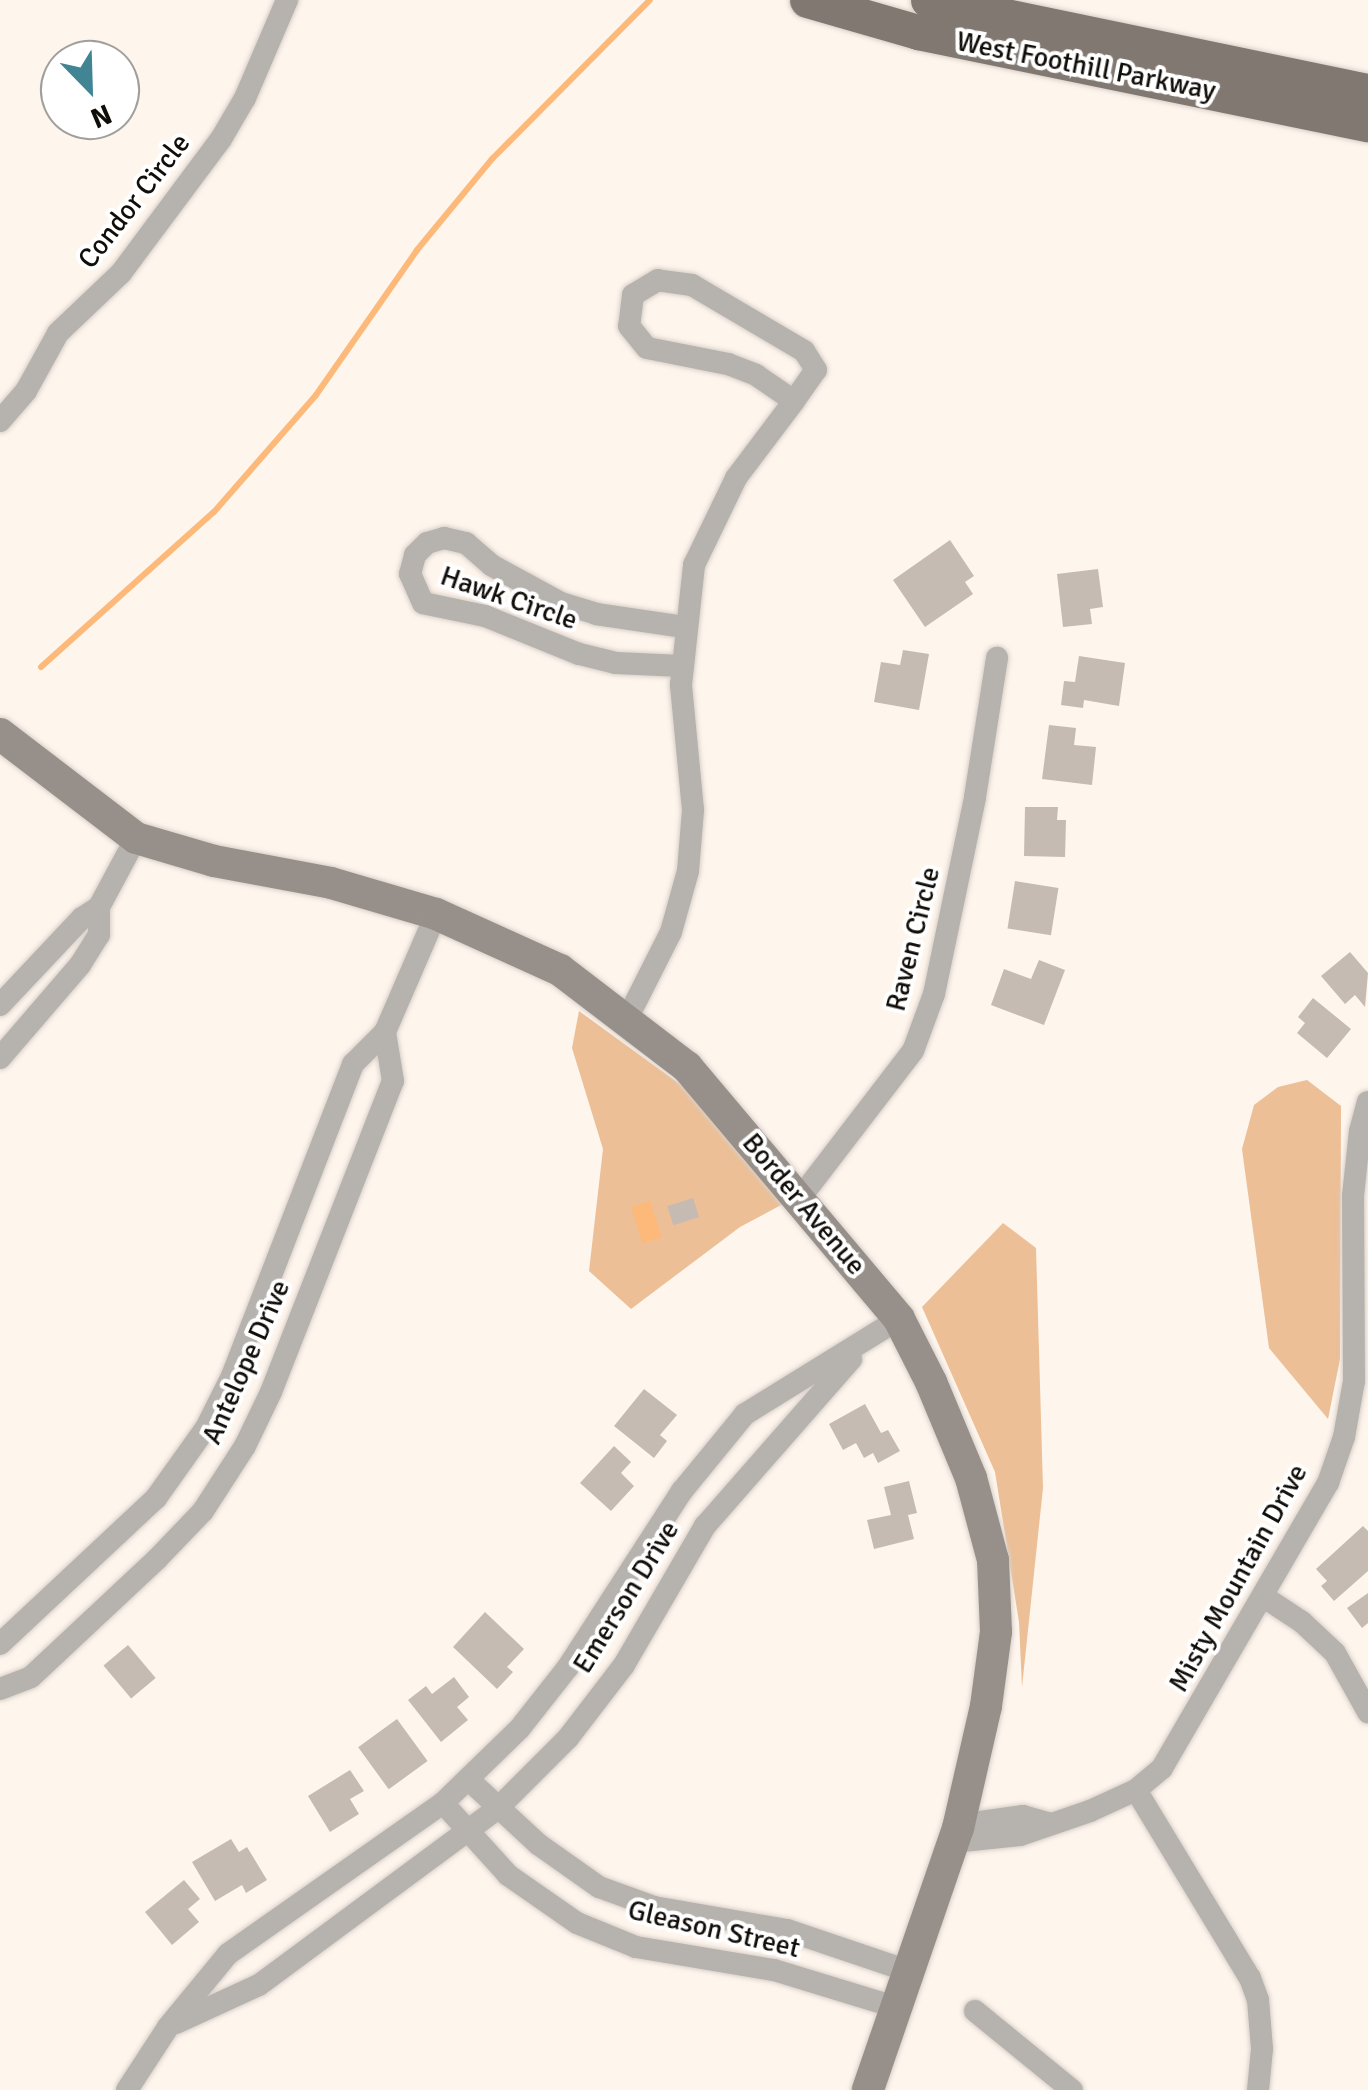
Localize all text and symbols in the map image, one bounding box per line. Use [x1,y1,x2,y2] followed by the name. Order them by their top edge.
[954,24,1218,108] street label: West Foothill Parkway
[40,40,140,140] north arrow
[85,96,117,135] text: N
[71,127,197,275] street label: Condor Circle
[436,559,582,637] street label: Hawk Circle
[879,863,947,1015] street label: Raven Circle
[735,1126,873,1282] street label: Border Avenue
[195,1275,297,1449] street label: Antelope Drive
[1161,1458,1315,1698] street label: Misty Mountain Drive
[566,1515,686,1679] street label: Emerson Drive
[625,1893,803,1965] street label: Gleason Street

